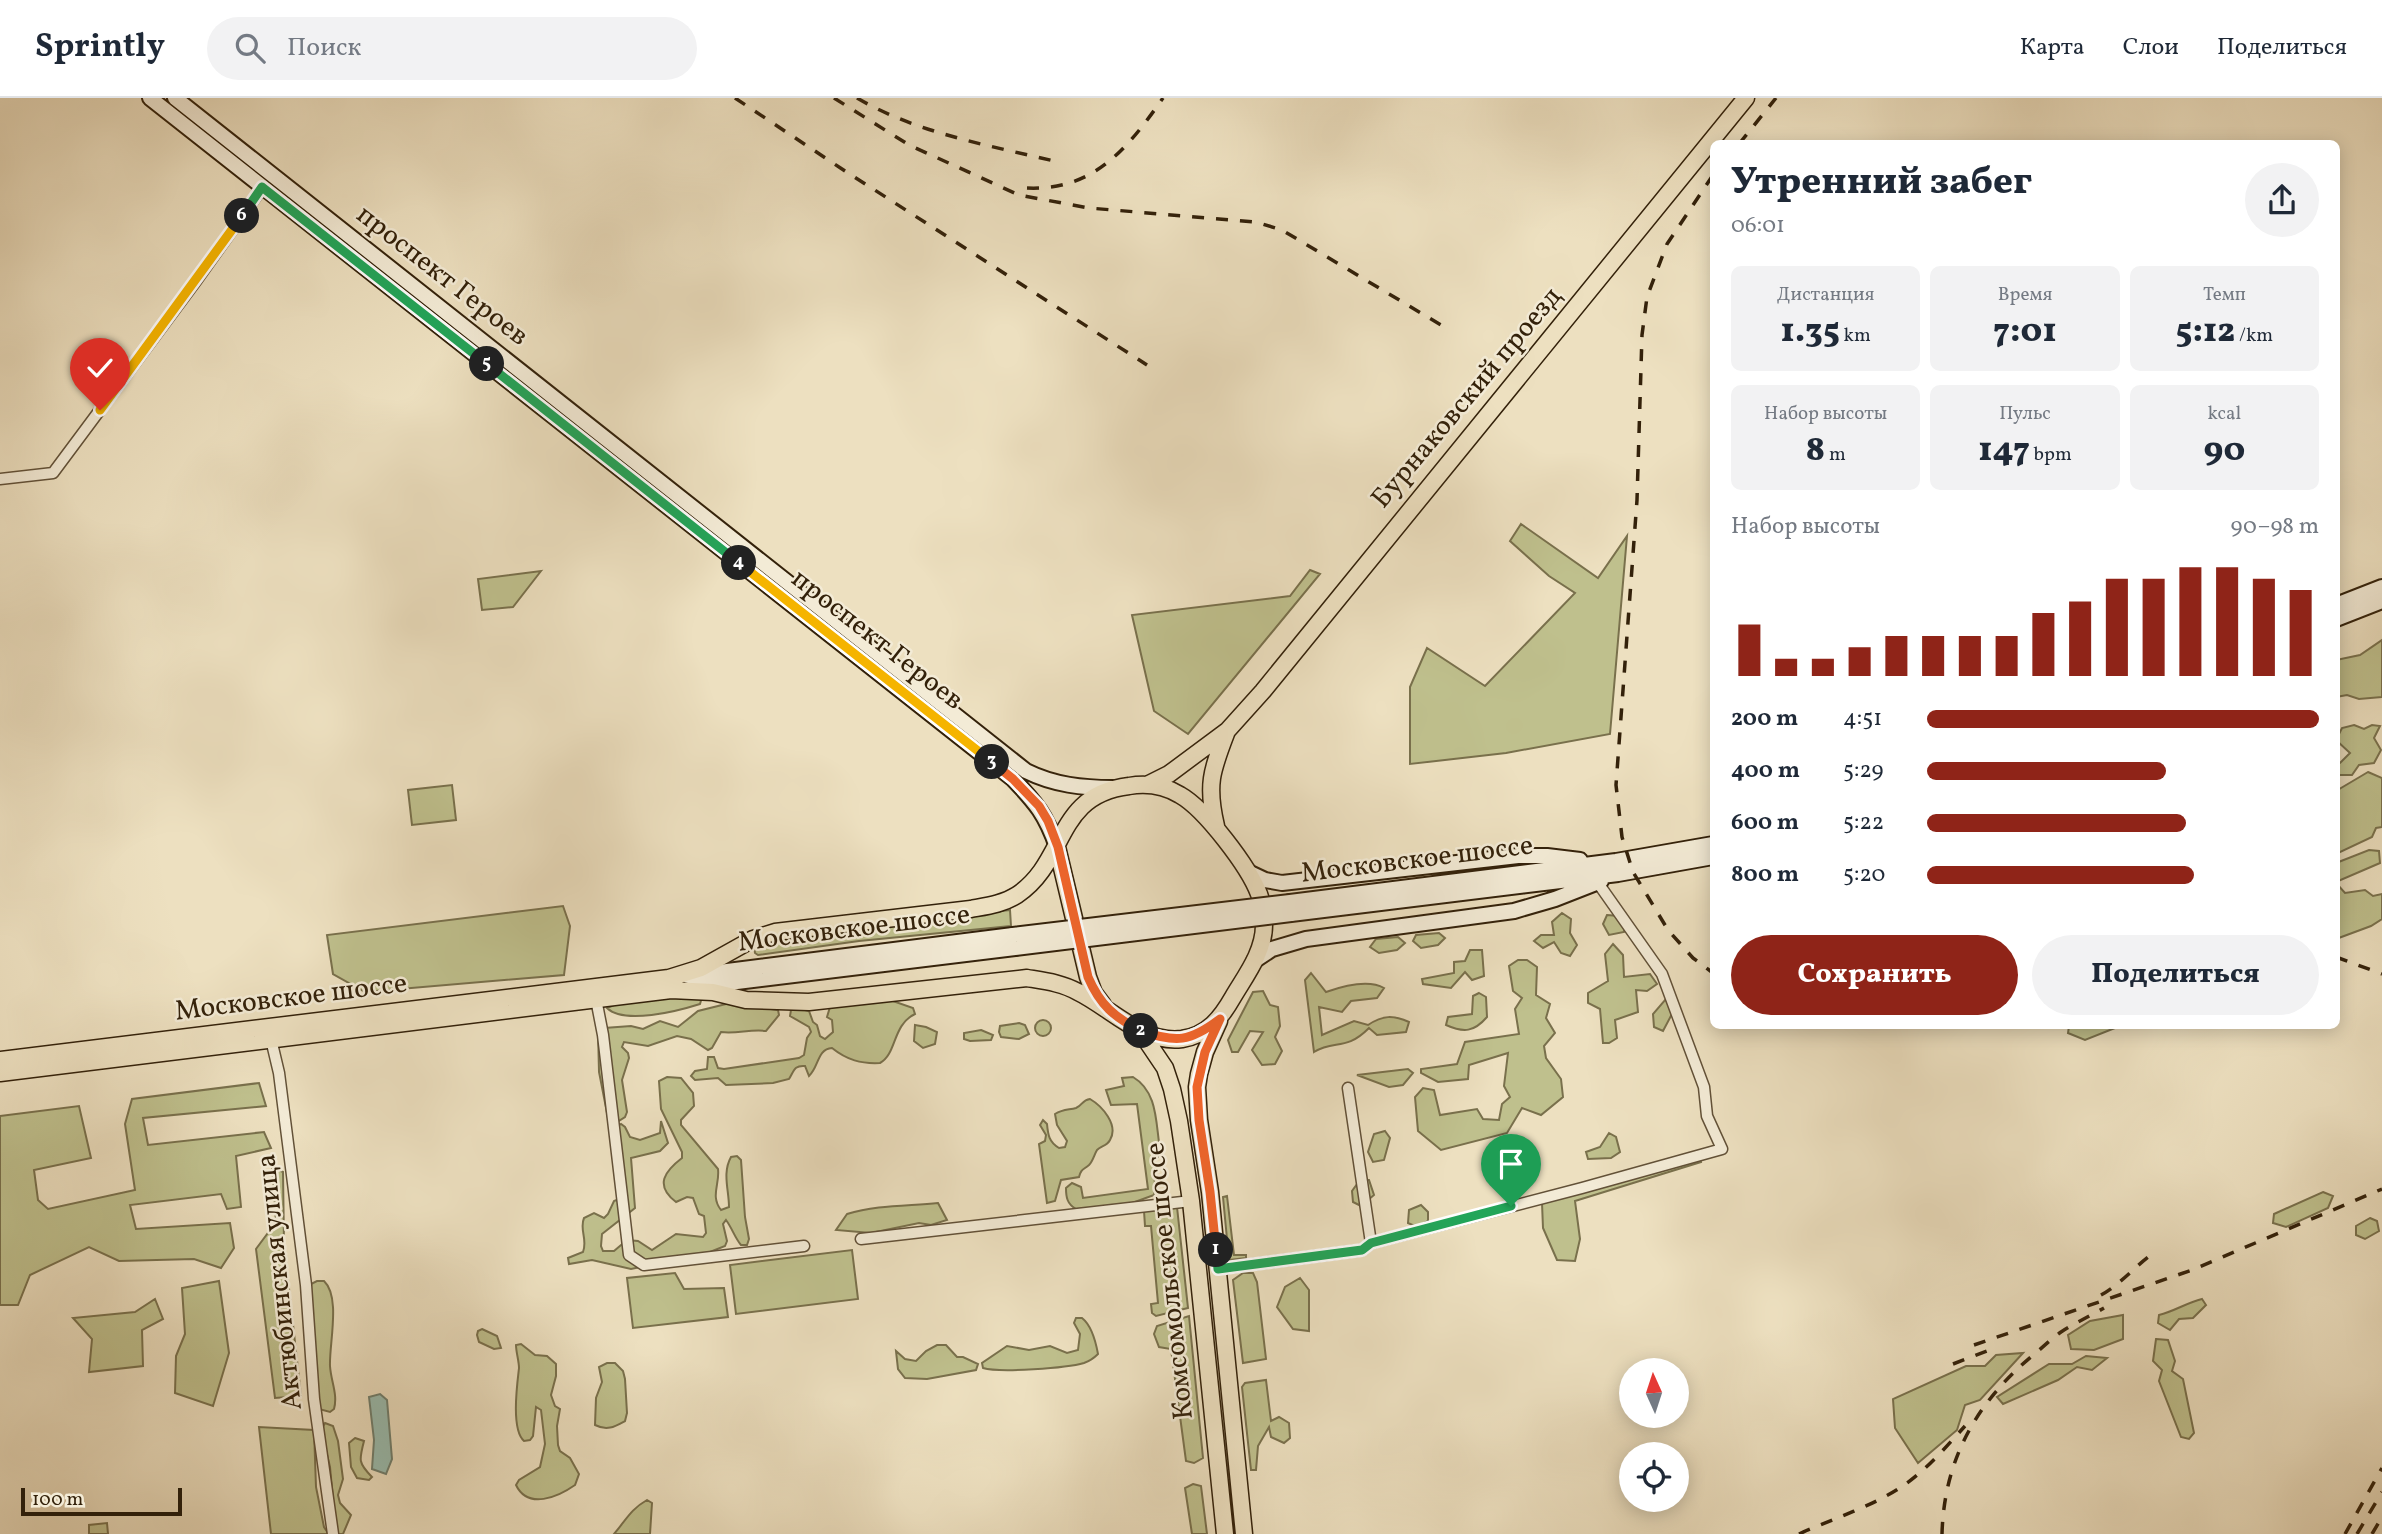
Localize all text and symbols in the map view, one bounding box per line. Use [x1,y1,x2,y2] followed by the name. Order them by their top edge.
[207,17,697,80] search box
[35,25,165,71] text: Sprintly
[231,29,269,67] icon: search
[287,30,361,66] text: Поиск
[2020,31,2085,65] text: Карта
[2123,31,2179,65] text: Слои
[2217,31,2347,65] text: Поделиться
[1731,157,2032,210] text: Утренний забег
[2245,163,2319,237] button: share
[348,196,536,356] street label: проспект Героев
[224,198,260,234] pin: 6
[236,202,247,228] text: 6
[1731,210,1785,242] text: 06:01
[1362,279,1572,517] street label: Бурнаковский проезд
[1777,282,1875,308] text: Дистанция
[1998,282,2052,308] text: Время
[2203,282,2246,308] text: Темп
[1781,308,1840,356] text: 1.35
[1993,308,2057,356] text: 7:01
[2176,308,2235,356] text: 5:12
[1840,323,1871,349] text: km
[2235,323,2273,349] text: /km
[70,338,130,410] pin
[470,346,504,382] pin: 5
[81,349,119,387] icon: check
[482,350,491,376] text: 5
[1764,401,1887,427] text: Набор высоты
[1999,401,2051,427] text: Пульс
[2207,401,2241,427] text: kcal
[1806,427,1825,475] text: 8
[1978,427,2030,475] text: 147
[2203,427,2245,475] text: 90
[1825,442,1846,468] text: m
[2030,442,2072,468] text: bpm
[1731,511,1880,543] text: Набор высоты
[2230,511,2319,543] text: 90–98 m
[722,546,756,580] pin: 4
[733,549,744,575] text: 4
[783,560,971,720] street label: проспект Героев
[1731,703,1798,735] text: 200 m
[1843,703,1882,735] text: 4:51
[974,744,1010,780] pin: 3
[987,748,996,774] text: 3
[1731,755,1800,787] text: 400 m
[1843,755,1884,787] text: 5:29
[1731,807,1799,839] text: 600 m
[1843,807,1884,839] text: 5:22
[1299,826,1535,894] street label: Московское шоссе
[1731,859,1799,891] text: 800 m
[1843,859,1885,891] text: 5:20
[736,895,972,963] street label: Московское шоссе
[1731,935,2018,1015] button: Сохранить
[2032,935,2319,1015] button: Поделиться
[173,964,409,1032] street label: Московское шоссе
[1124,1014,1158,1048] pin: 2
[1136,1017,1145,1043] text: 2
[1481,1134,1541,1206] pin
[1136,1140,1204,1422] street label: Комсомольское шоссе
[1492,1145,1530,1183] icon: arrive
[247,1152,313,1412] street label: Актюбинская улица
[1198,1232,1234,1268] pin: 1
[1212,1236,1219,1262] text: 1
[1619,1358,1689,1428] north arrow
[1619,1358,1689,1512] map controls
[1619,1442,1689,1512] button: locate
[21,1485,182,1517] scale bar
[32,1487,83,1513] text: 100 m

